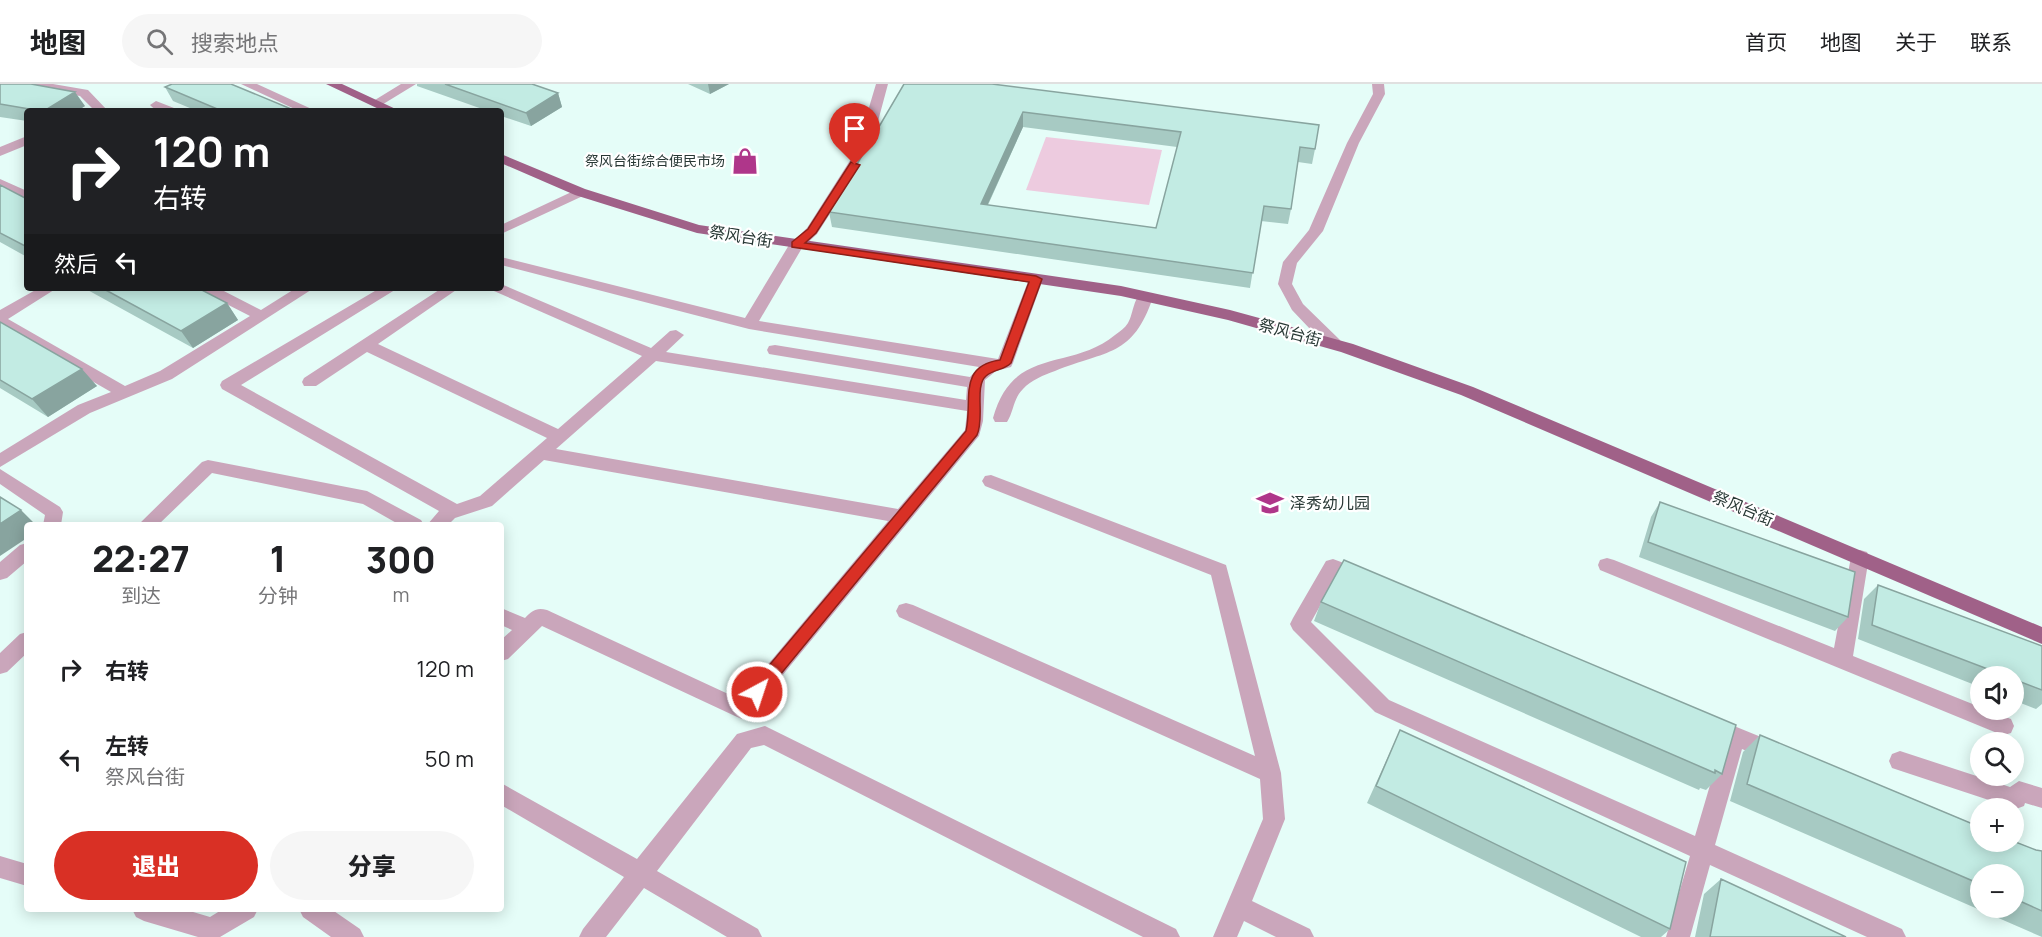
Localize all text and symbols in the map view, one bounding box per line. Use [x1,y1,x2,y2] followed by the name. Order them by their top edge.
[122,14,542,68] search box
[30,23,86,61] text: 地图
[143,25,176,58] icon: search
[191,28,279,58] text: 搜索地点
[1745,28,1787,56] text: 首页
[1820,28,1862,56] text: 地图
[1895,28,1937,56] text: 关于
[1970,28,2012,56] text: 联系
[829,103,880,165] pin
[838,112,871,145] icon: arrive
[153,122,270,180] text: 120 m
[54,132,132,210] icon: right
[730,146,760,176] shop icon: 祭风台街综合便民市场
[585,151,725,170] place label: 祭风台街综合便民市场
[153,179,207,216] text: 右转
[708,220,774,252] street label: 祭风台街
[110,246,143,279] icon: left
[54,249,98,279] text: 然后
[1256,313,1324,351] street label: 祭风台街
[1709,485,1777,531] street label: 祭风台街
[1255,488,1285,518] school or university icon: 泽秀幼儿园
[1290,492,1370,514] place label: 泽秀幼儿园
[92,534,190,583] text: 22:27
[270,534,286,583] text: 1
[366,535,436,584] text: 300
[392,581,409,608] text: m
[121,582,161,609] text: 到达
[258,582,298,609] text: 分钟
[54,653,87,686] icon: right
[416,654,474,684] text: 120 m
[105,656,149,686] text: 右转
[725,660,789,724] position arrow
[1970,666,2024,918] map controls
[1970,666,2024,720] button: sound
[105,731,149,761] text: 左转
[1970,732,2024,786] button: search
[54,743,87,776] icon: left
[425,744,474,774] text: 50 m
[105,763,185,790] text: 祭风台街
[1970,798,2024,852] button: +
[54,831,258,900] button: 退出
[270,831,474,900] button: 分享
[1970,864,2024,918] button: −

